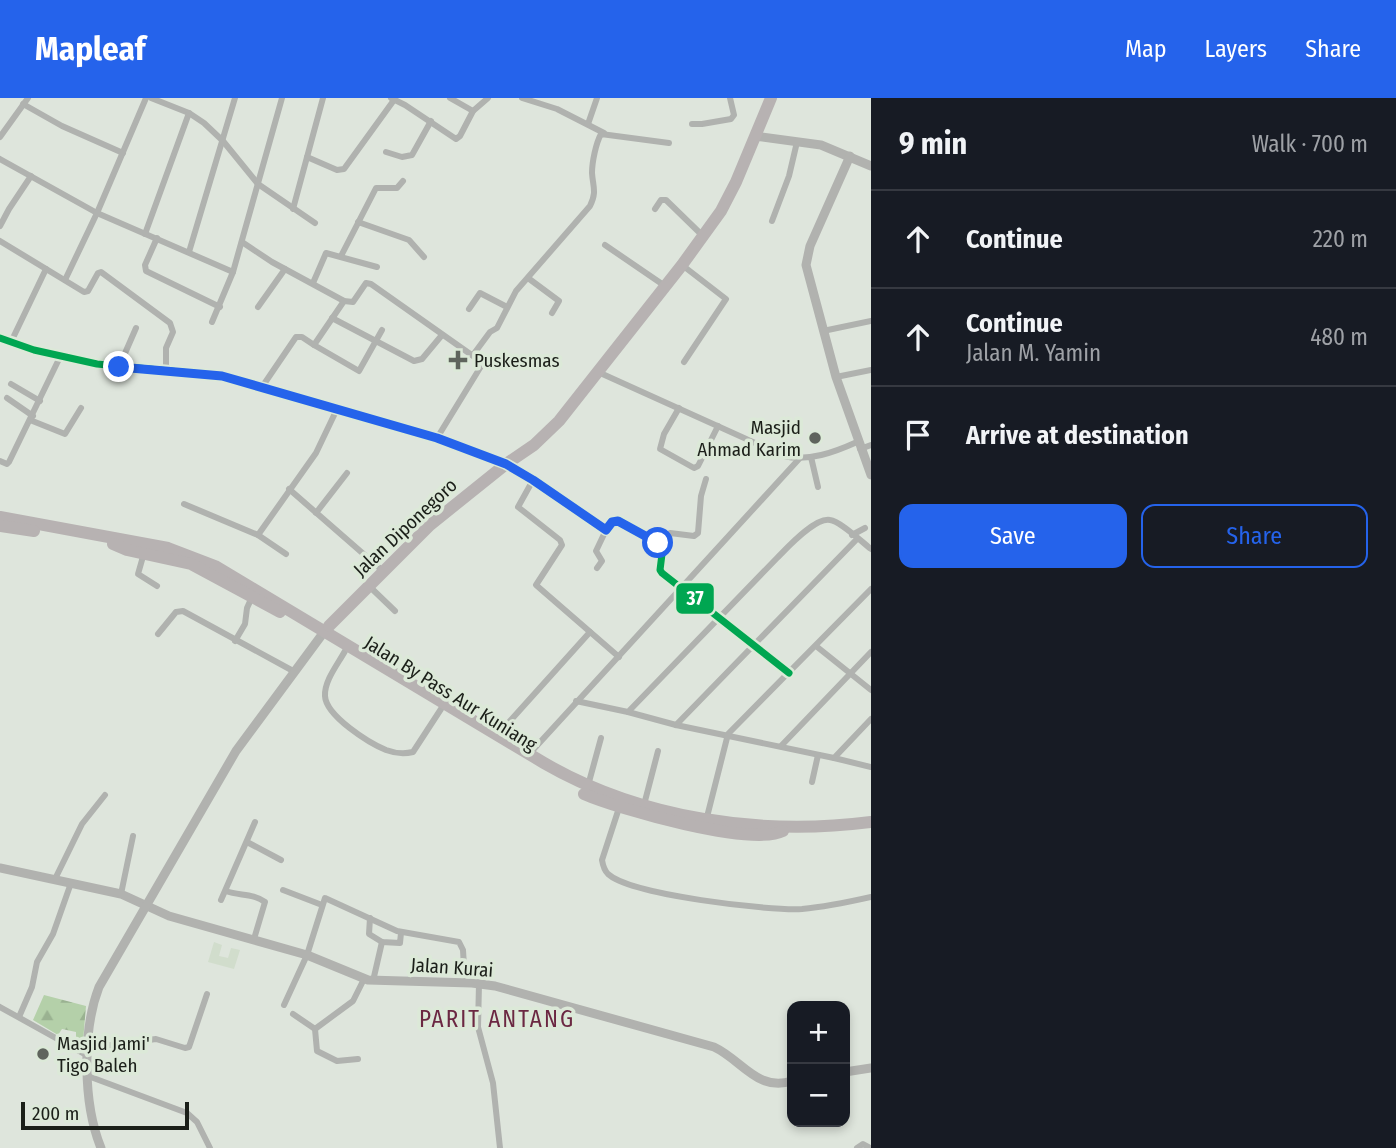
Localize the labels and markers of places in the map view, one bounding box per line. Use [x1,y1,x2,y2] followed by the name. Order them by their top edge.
[474,349,560,372] place label: Puskesmas
[448,350,468,370] marker: Puskesmas
[697,416,801,461] place label: Masjid Ahmad Karim
[807,430,823,446] marker: Masjid Ahmad Karim
[57,1032,150,1077] place label: Masjid Jami' Tigo Baleh
[35,1046,51,1062] marker: Masjid Jami' Tigo Baleh

